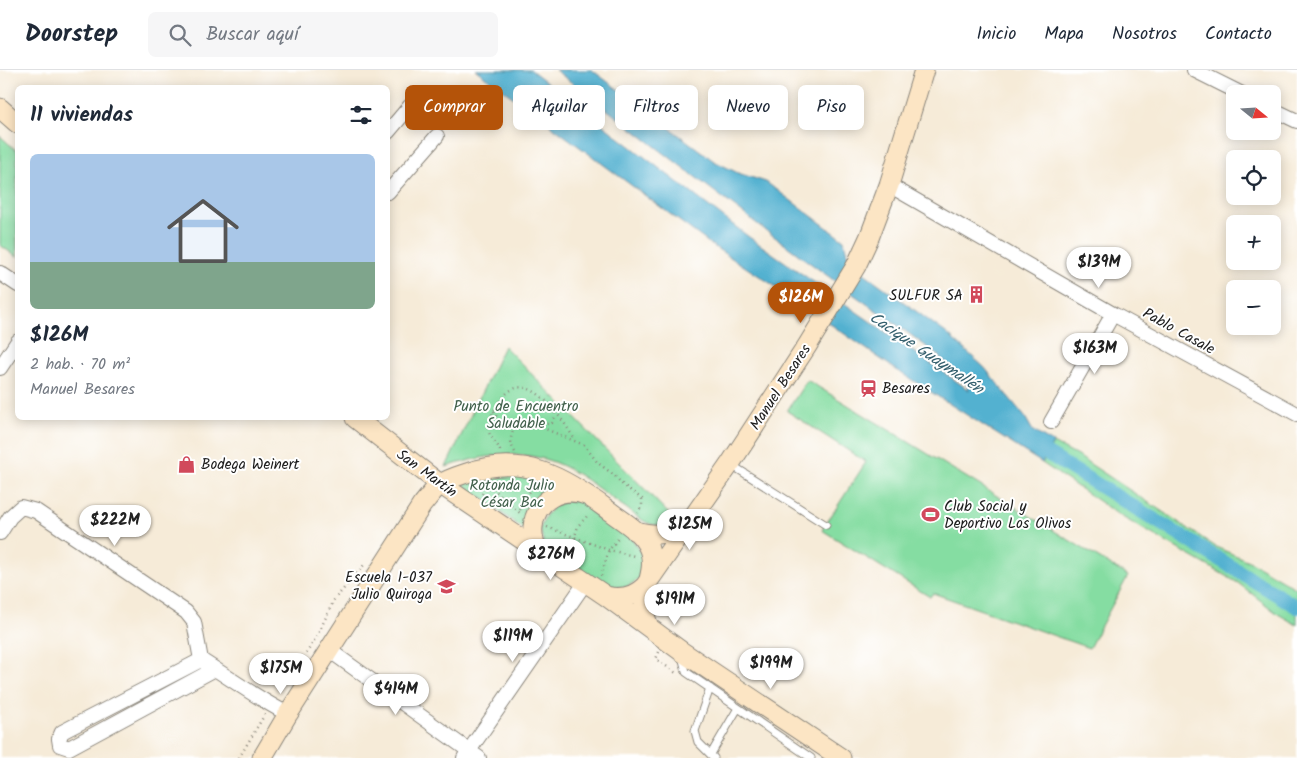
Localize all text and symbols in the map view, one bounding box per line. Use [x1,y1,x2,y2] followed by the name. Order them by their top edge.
[148,12,498,57] search box
[25,15,118,54] text: Doorstep
[206,20,298,50] text: Buscar aquí
[976,20,1016,49] text: Inicio
[1044,20,1084,49] text: Mapa
[1112,20,1177,49] text: Nosotros
[1205,20,1272,49] text: Contacto
[166,21,194,49] icon: search
[405,85,503,130] chip: Comprar
[513,85,605,130] chip: Alquilar
[615,85,698,130] chip: Filtros
[708,85,788,130] chip: Nuevo
[798,85,864,130] chip: Piso
[1226,85,1281,140] north arrow
[1226,85,1281,335] map controls
[30,99,133,132] text: 11 viviendas
[347,101,375,129] icon: filters
[1226,150,1281,205] button: locate
[158,186,248,276] icon: home
[1226,215,1281,270] button: +
[1064,246,1134,289] pin: $139M
[1077,250,1121,275] text: $139M
[1226,280,1281,335] button: −
[766,282,836,324] pin: $126M
[889,284,963,308] place label: SULFUR SA
[779,285,823,310] text: $126M
[967,285,987,305] building icon: SULFUR SA
[1138,302,1219,362] street label: Pablo Casale
[864,306,990,402] water label: Cacique Guaymallén
[30,319,88,352] text: $126M
[1060,332,1130,375] pin: $163M
[1073,336,1117,361] text: $163M
[744,339,818,435] street label: Manuel Besares
[30,352,130,377] text: 2 hab. · 70 m²
[30,377,135,402] text: Manuel Besares
[882,377,930,401] place label: Besares
[858,378,878,398] station icon: Besares
[453,395,579,436] park label: Punto de Encuentro Saludable
[391,443,462,504] street label: San Martín
[201,453,300,477] place label: Bodega Weinert
[177,454,197,474] shop icon: Bodega Weinert
[470,474,555,515] park label: Rotonda Julio César Bac
[944,495,1072,536] place label: Club Social y Deportivo Los Olivos
[80,504,150,547] pin: $222M
[920,505,940,525] sports icon: Club Social y Deportivo Los Olivos
[90,508,140,533] text: $222M
[655,508,725,551] pin: $125M
[668,512,712,537] text: $125M
[516,538,586,581] pin: $276M
[527,542,575,567] text: $276M
[345,566,433,607] place label: Escuela 1-037 Julio Quiroga
[436,576,456,596] school or university icon: Escuela 1-037 Julio Quiroga
[640,584,710,626] pin: $191M
[655,587,695,612] text: $191M
[478,620,548,663] pin: $119M
[493,624,533,649] text: $119M
[736,648,806,690] pin: $199M
[750,651,792,676] text: $199M
[246,652,316,695] pin: $175M
[260,656,302,681] text: $175M
[361,674,431,716] pin: $414M
[374,677,418,702] text: $414M

